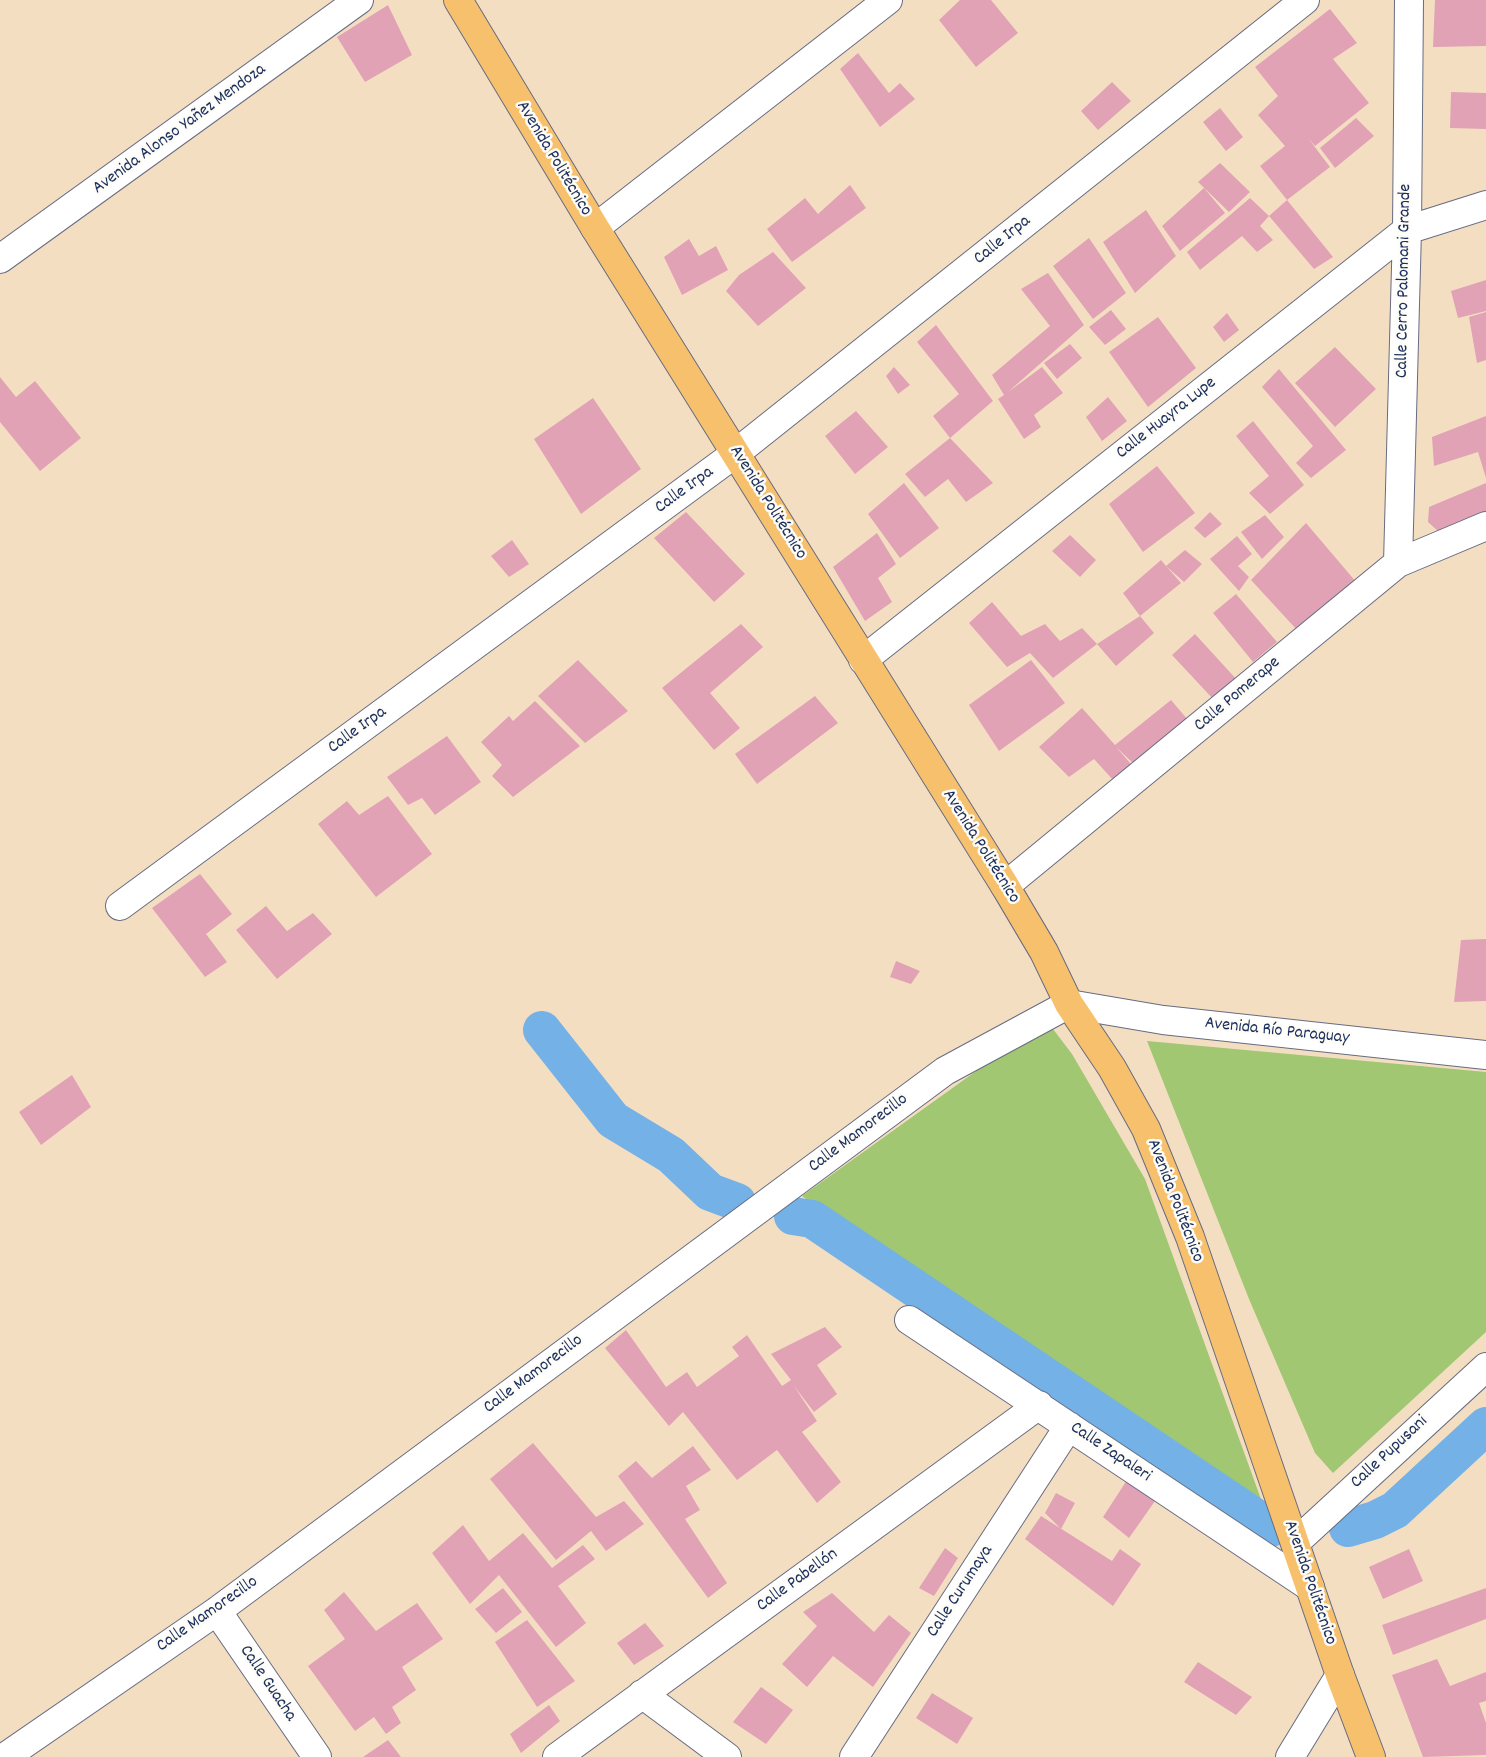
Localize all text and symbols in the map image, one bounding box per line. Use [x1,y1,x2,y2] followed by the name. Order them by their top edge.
[89,60,271,200] street label: Avenida Alonso Yañez Mendoza
[510,98,596,220] street label: Avenida Politécnico
[1393,184,1417,378] street label: Calle Cerro Palomani Grande
[970,212,1036,270] street label: Calle Irpa
[1113,373,1221,465] street label: Calle Huayra Lupe
[723,442,811,564] street label: Avenida Politécnico
[652,463,718,519] street label: Calle Irpa
[1191,653,1285,737] street label: Calle Pomerape
[325,703,391,759] street label: Calle Irpa
[936,786,1024,908] street label: Avenida Politécnico
[1204,1014,1350,1050] street label: Avenida Río Paraguay
[805,1090,913,1178] street label: Calle Mamorecillo
[1141,1136,1207,1266] street label: Avenida Politécnico
[480,1331,588,1419] street label: Calle Mamorecillo
[1347,1412,1433,1494] street label: Calle Pupusani
[1065,1418,1155,1488] street label: Calle Zapaleri
[1278,1518,1340,1648] street label: Avenida Politécnico
[923,1542,999,1642] street label: Calle Curumaya
[753,1544,843,1618] street label: Calle Pabellón
[153,1572,263,1658] street label: Calle Mamorecillo
[234,1642,300,1726] street label: Calle Guacha

